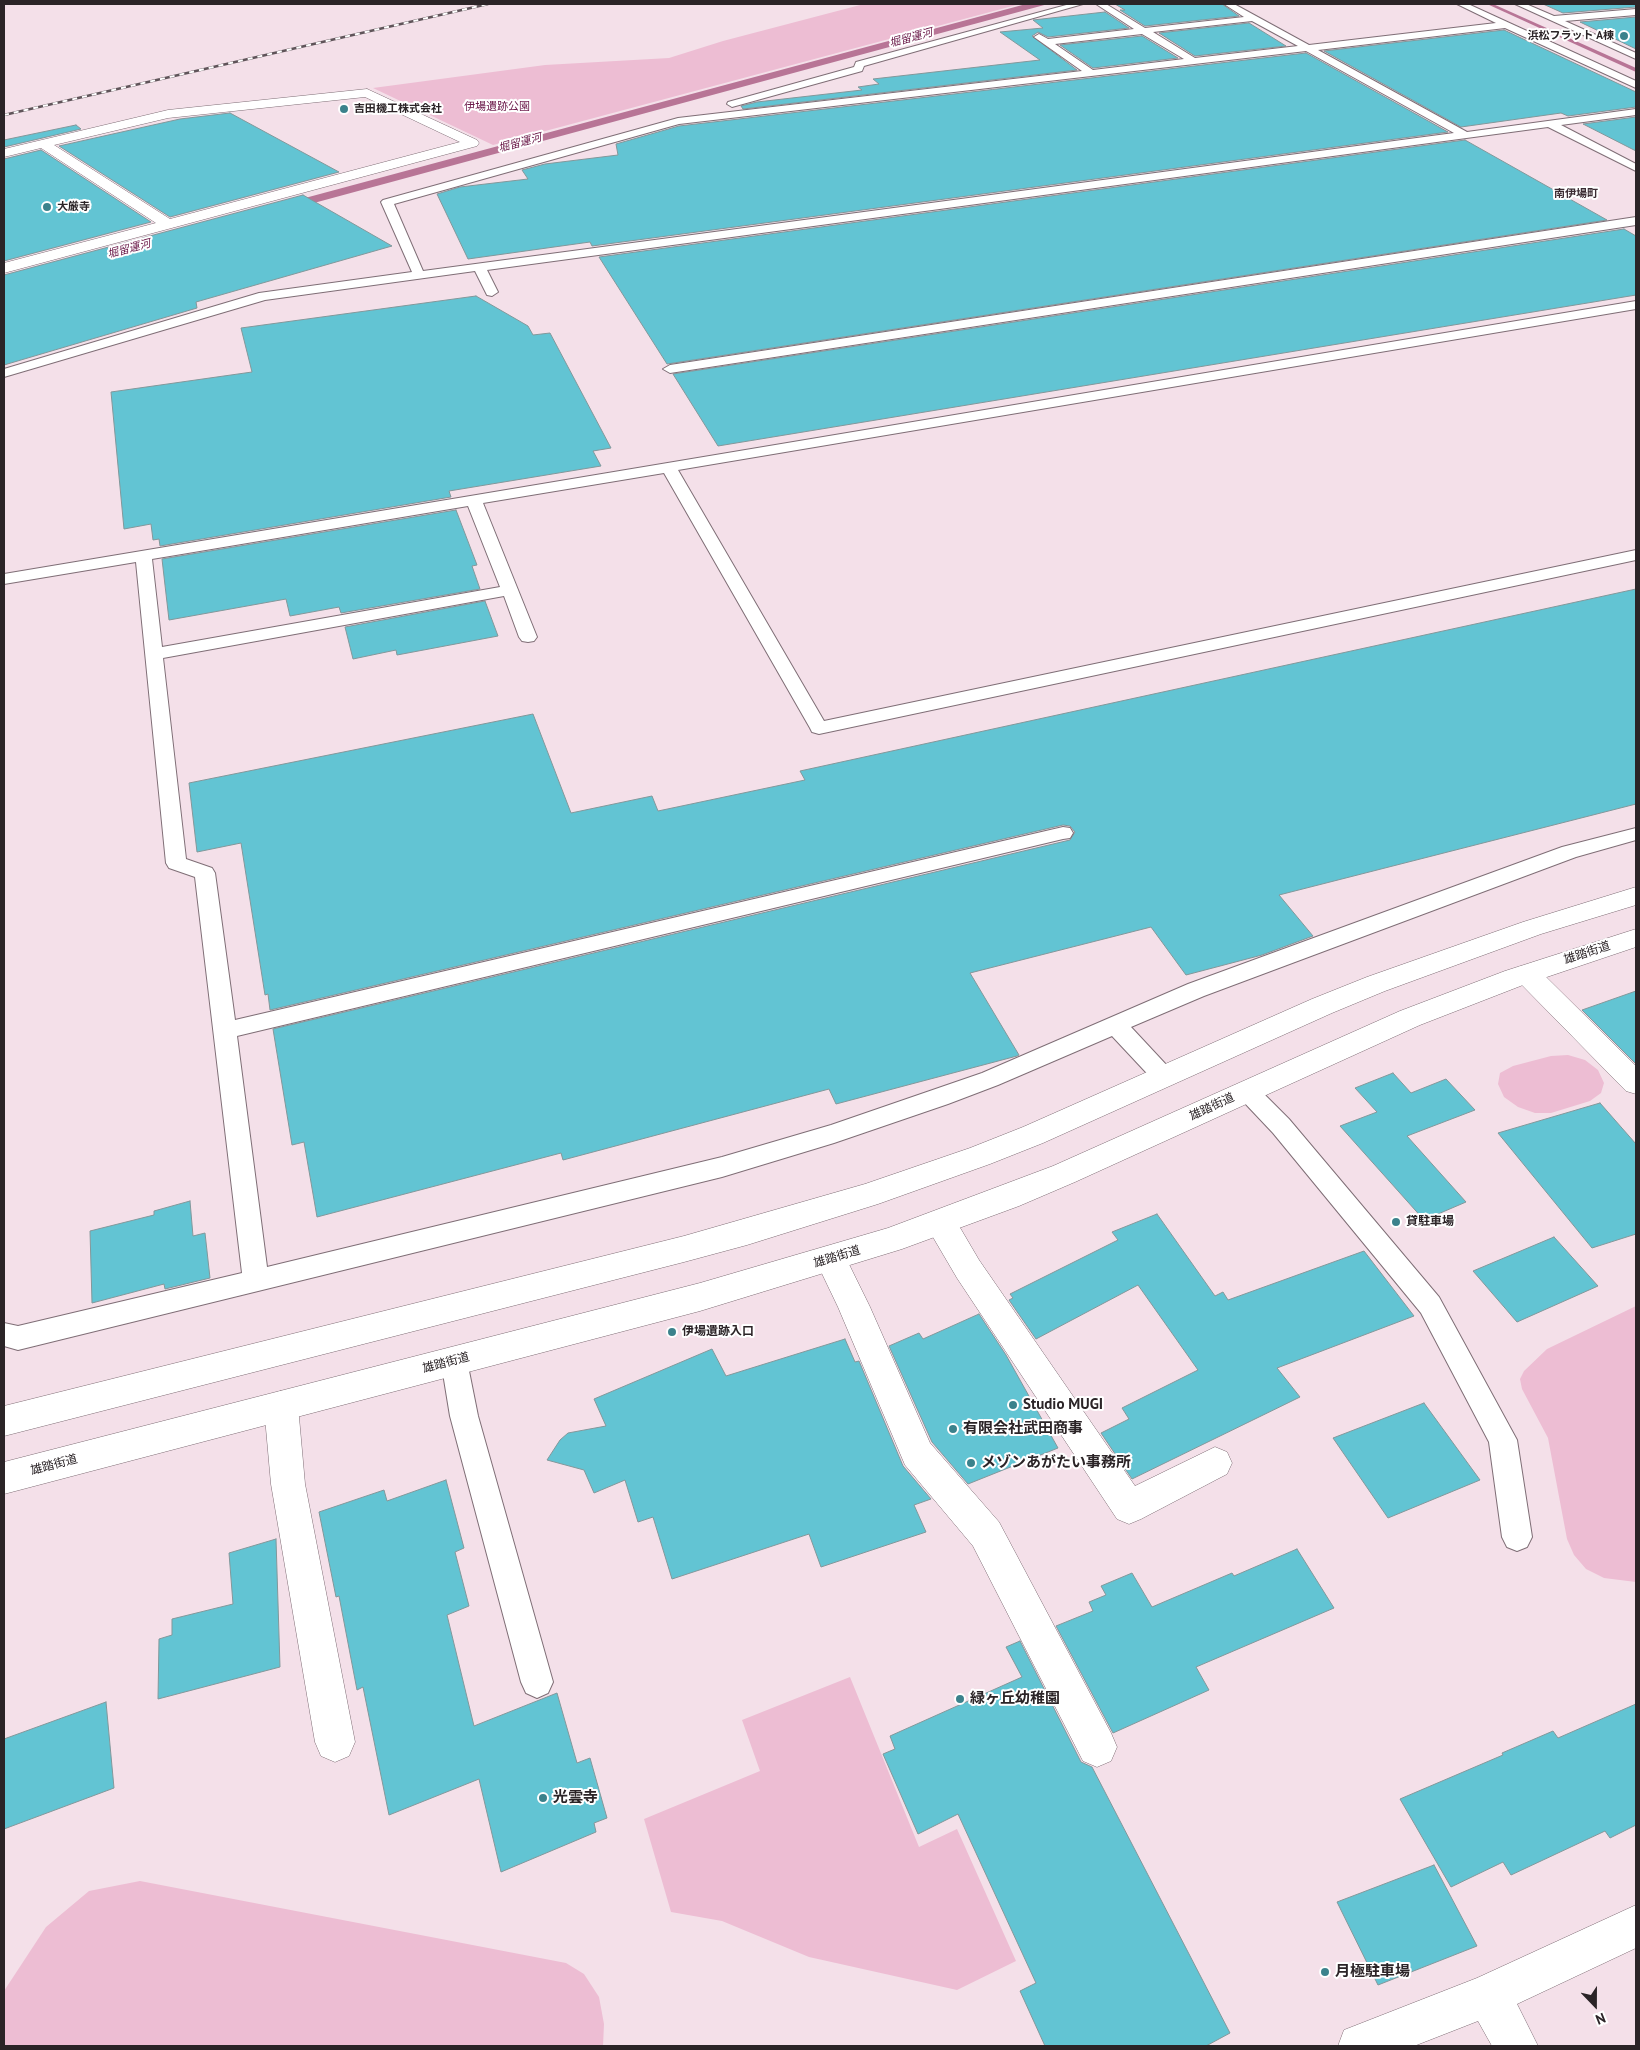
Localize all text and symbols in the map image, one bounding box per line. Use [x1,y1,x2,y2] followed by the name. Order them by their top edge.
[888,26,934,50] water label: 堀留運河
[1528,29,1614,43] place label: 浜松フラット A棟
[1618,30,1630,42] marker: 浜松フラット A棟
[464,100,530,114] park label: 伊場遺跡公園
[354,102,442,116] place label: 吉田機工株式会社
[338,103,350,115] marker: 吉田機工株式会社
[497,131,543,155] water label: 堀留運河
[1554,187,1598,201] district label: 南伊場町
[57,200,90,214] place label: 大厳寺
[41,201,53,213] marker: 大厳寺
[106,237,152,261] water label: 堀留運河
[1562,939,1612,967] street label: 雄踏街道
[1187,1090,1237,1124] street label: 雄踏街道
[1406,1215,1454,1229] place label: 貸駐車場
[1390,1216,1402,1228] marker: 貸駐車場
[812,1243,862,1271] street label: 雄踏街道
[682,1325,754,1339] place label: 伊場遺跡入口
[666,1326,678,1338] marker: 伊場遺跡入口
[421,1350,471,1376] street label: 雄踏街道
[1023,1396,1103,1414] place label: Studio MUGI
[1007,1399,1019,1411] marker: Studio MUGI
[963,1420,1083,1438] place label: 有限会社武田商事
[947,1423,959,1435] marker: 有限会社武田商事
[29,1452,79,1478] street label: 雄踏街道
[981,1454,1131,1472] place label: メゾンあがたい事務所
[965,1457,977,1469] marker: メゾンあがたい事務所
[970,1690,1060,1708] place label: 緑ヶ丘幼稚園
[954,1693,966,1705] marker: 緑ヶ丘幼稚園
[553,1789,598,1807] place label: 光雲寺
[537,1792,549,1804] marker: 光雲寺
[1335,1963,1410,1981] place label: 月極駐車場
[1319,1966,1331,1978] marker: 月極駐車場
[1570,1980,1620,2030] north arrow
[1593,2009,1608,2029] text: N

